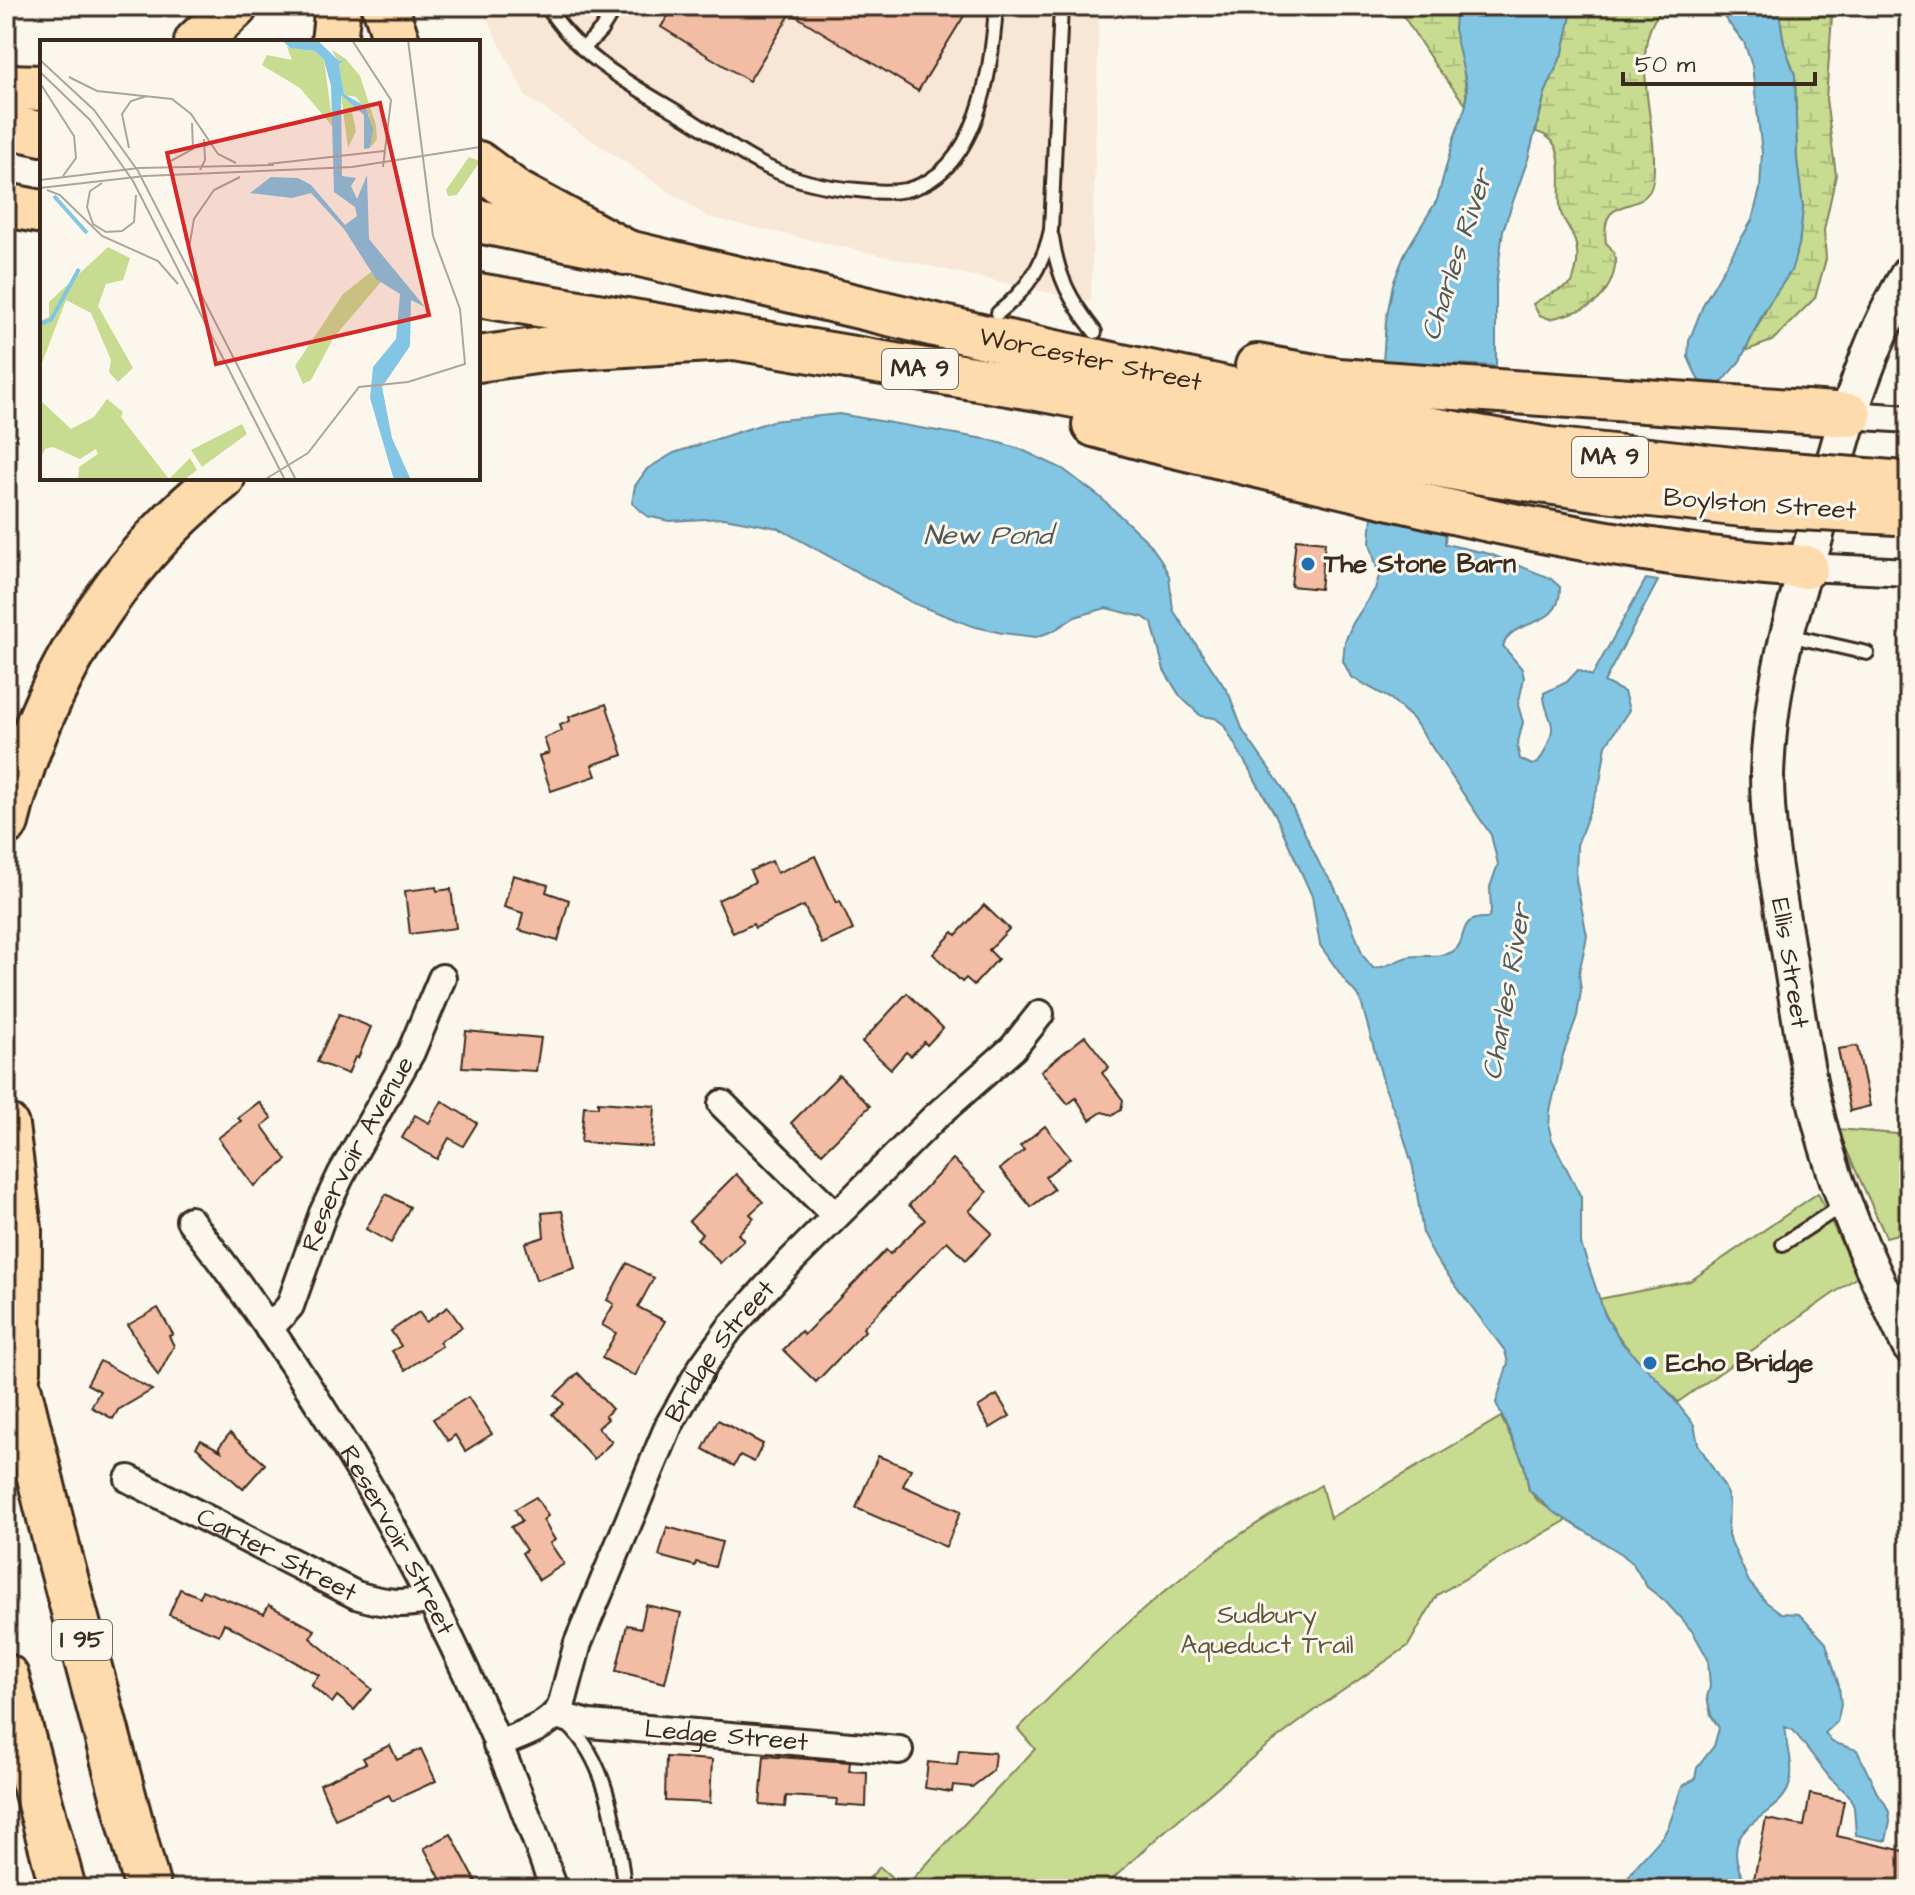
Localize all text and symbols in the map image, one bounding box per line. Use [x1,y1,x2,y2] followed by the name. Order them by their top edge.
[1623,36,1815,86] scale bar
[40,40,480,480] inset map
[1635,48,1696,82] text: 50 m
[1411,162,1504,345] water label: Charles River
[976,318,1206,401] street label: Worcester Street
[882,349,958,389] road number: MA 9
[1572,437,1648,477] road number: MA 9
[1662,479,1858,531] street label: Boylston Street
[924,516,1058,555] water label: New Pond
[1323,546,1516,582] place label: The Stone Barn
[1299,555,1317,573] marker: The Stone Barn
[1762,895,1818,1031] street label: Ellis Street
[1472,899,1542,1083] water label: Charles River
[293,1050,423,1256] street label: Reservoir Avenue
[656,1272,784,1429] street label: Bridge Street
[1666,1345,1813,1384] place label: Echo Bridge
[1641,1354,1659,1372] marker: Echo Bridge
[331,1439,464,1642] street label: Reservoir Street
[190,1499,364,1611] street label: Carter Street
[1181,1597,1354,1663] park label: Sudbury Aqueduct Trail
[52,1620,112,1660] road number: I 95
[643,1711,810,1760] street label: Ledge Street

